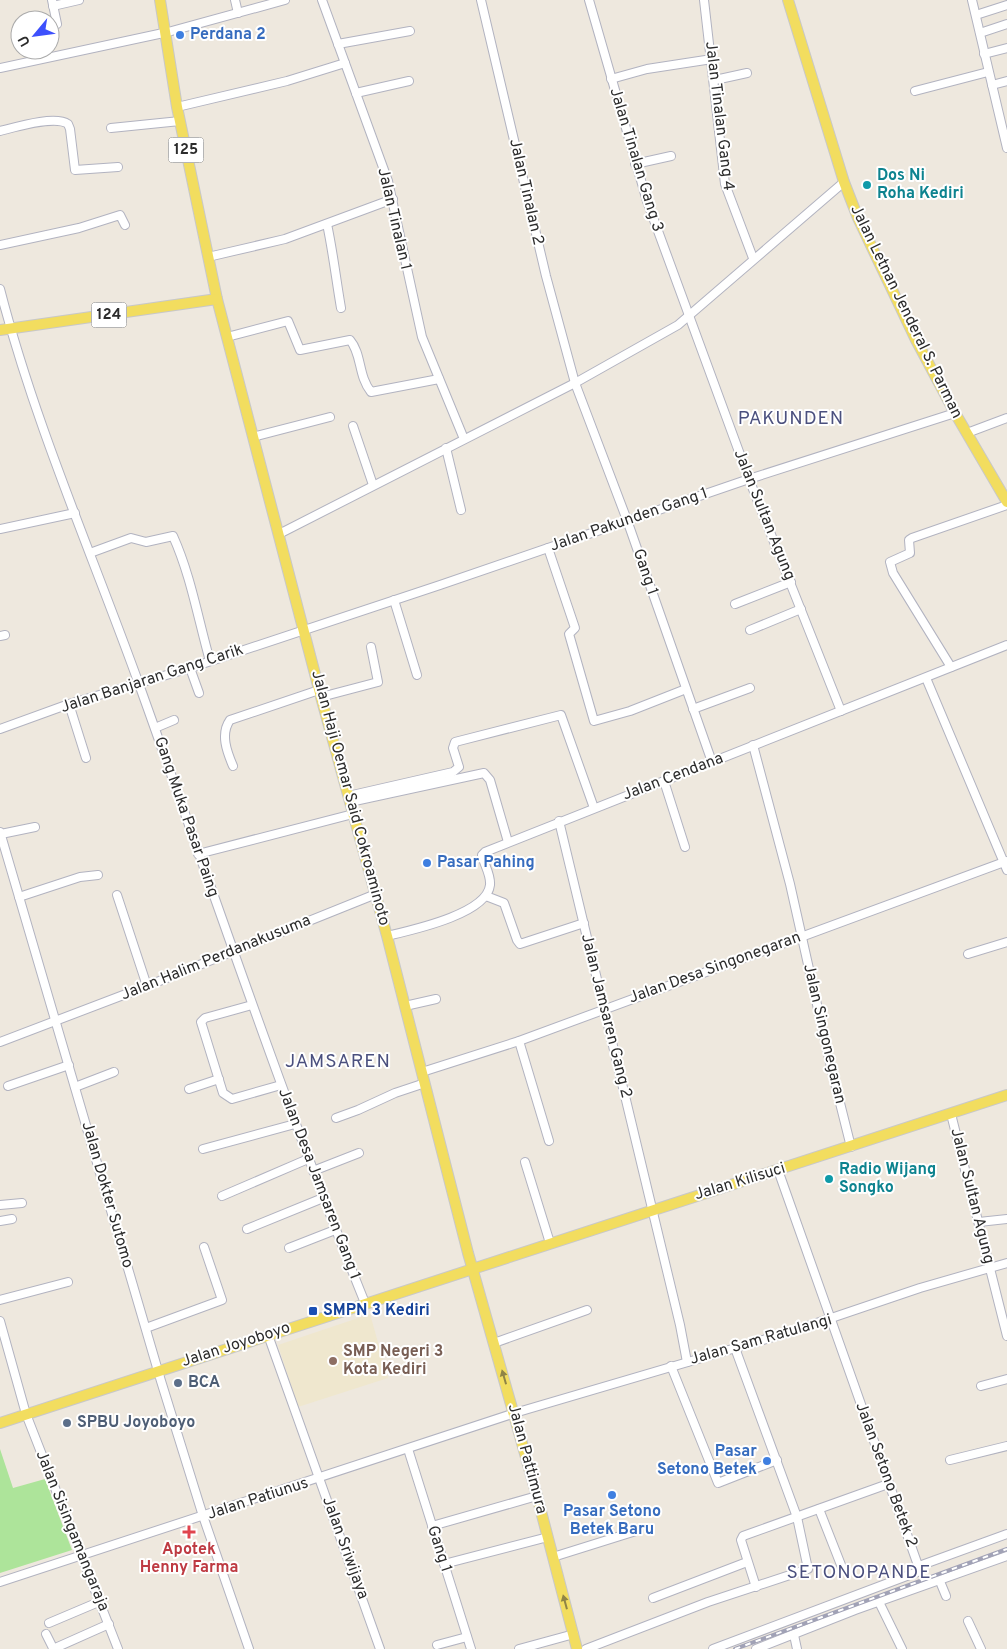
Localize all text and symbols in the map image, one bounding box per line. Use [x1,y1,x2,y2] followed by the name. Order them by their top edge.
[10,10,60,60] north arrow
[190,25,266,45] place label: Perdana 2
[174,29,186,41] marker: Perdana 2
[15,32,35,49] text: U
[700,40,738,192] street label: Jalan Tinalan Gang 4
[605,85,667,235] street label: Jalan Tinalan Gang 3
[504,137,548,247] street label: Jalan Tinalan 2
[168,138,204,162] road number: 125
[372,166,416,272] street label: Jalan Tinalan 1
[877,166,964,204] place label: Dos Ni Roha Kediri
[861,179,873,191] marker: Dos Ni Roha Kediri
[845,202,967,422] street label: Jalan Letnan Jenderal S. Parman
[92,302,126,328] road number: 124
[738,407,844,431] district label: PAKUNDEN
[729,447,799,583] street label: Jalan Sultan Agung
[547,484,711,556] street label: Jalan Pakunden Gang 1
[628,546,662,598] street label: Gang 1
[58,640,246,718] street label: Jalan Banjaran Gang Carik
[306,668,394,928] street label: Jalan Haji Oemar Said Cokroaminoto
[149,734,223,900] street label: Gang Muka Pasar Paing
[620,749,726,805] street label: Jalan Cendana
[437,853,535,873] place label: Pasar Pahing
[421,857,433,869] marker: Pasar Pahing
[118,911,314,1005] street label: Jalan Halim Perdanakusuma
[626,928,804,1008] street label: Jalan Desa Singonegaran
[576,932,636,1100] street label: Jalan Jamsaren Gang 2
[798,962,850,1106] street label: Jalan Singonegaran
[285,1050,391,1074] district label: JAMSAREN
[273,1086,365,1282] street label: Jalan Desa Jamsaren Gang 1
[77,1119,138,1271] street label: Jalan Dokter Sutomo
[945,1126,999,1266] street label: Jalan Sultan Agung
[692,1159,788,1205] street label: Jalan Kilisuci
[839,1160,936,1198] place label: Radio Wijang Songko
[823,1173,835,1185] marker: Radio Wijang Songko
[323,1301,430,1321] place label: SMPN 3 Kediri
[307,1305,319,1317] marker: SMPN 3 Kediri
[688,1310,834,1370] street label: Jalan Sam Ratulangi
[179,1318,293,1372] street label: Jalan Joyoboyo
[343,1342,443,1380] place label: SMP Negeri 3 Kota Kediri
[327,1355,339,1367] marker: SMP Negeri 3 Kota Kediri
[500,1370,508,1385] one-way arrow
[188,1373,220,1393] place label: BCA
[172,1377,184,1389] marker: BCA
[850,1400,922,1550] street label: Jalan Setono Betek 2
[503,1402,551,1516] street label: Jalan Pattimura
[77,1413,195,1433] place label: SPBU Joyoboyo
[61,1417,73,1429] marker: SPBU Joyoboyo
[657,1442,757,1480] place label: Pasar Setono Betek
[31,1448,113,1614] street label: Jalan Sisingamangaraja
[761,1455,773,1467] marker: Pasar Setono Betek
[205,1473,311,1525] street label: Jalan Patiunus
[606,1489,618,1501] marker: Pasar Setono Betek Baru
[317,1494,373,1602] street label: Jalan Sriwijaya
[563,1502,661,1540] place label: Pasar Setono Betek Baru
[422,1523,456,1575] street label: Gang 1
[183,1526,195,1538] marker: Apotek Henny Farma
[140,1540,238,1578] place label: Apotek Henny Farma
[786,1561,932,1585] district label: SETONOPANDE
[561,1594,569,1609] one-way arrow

